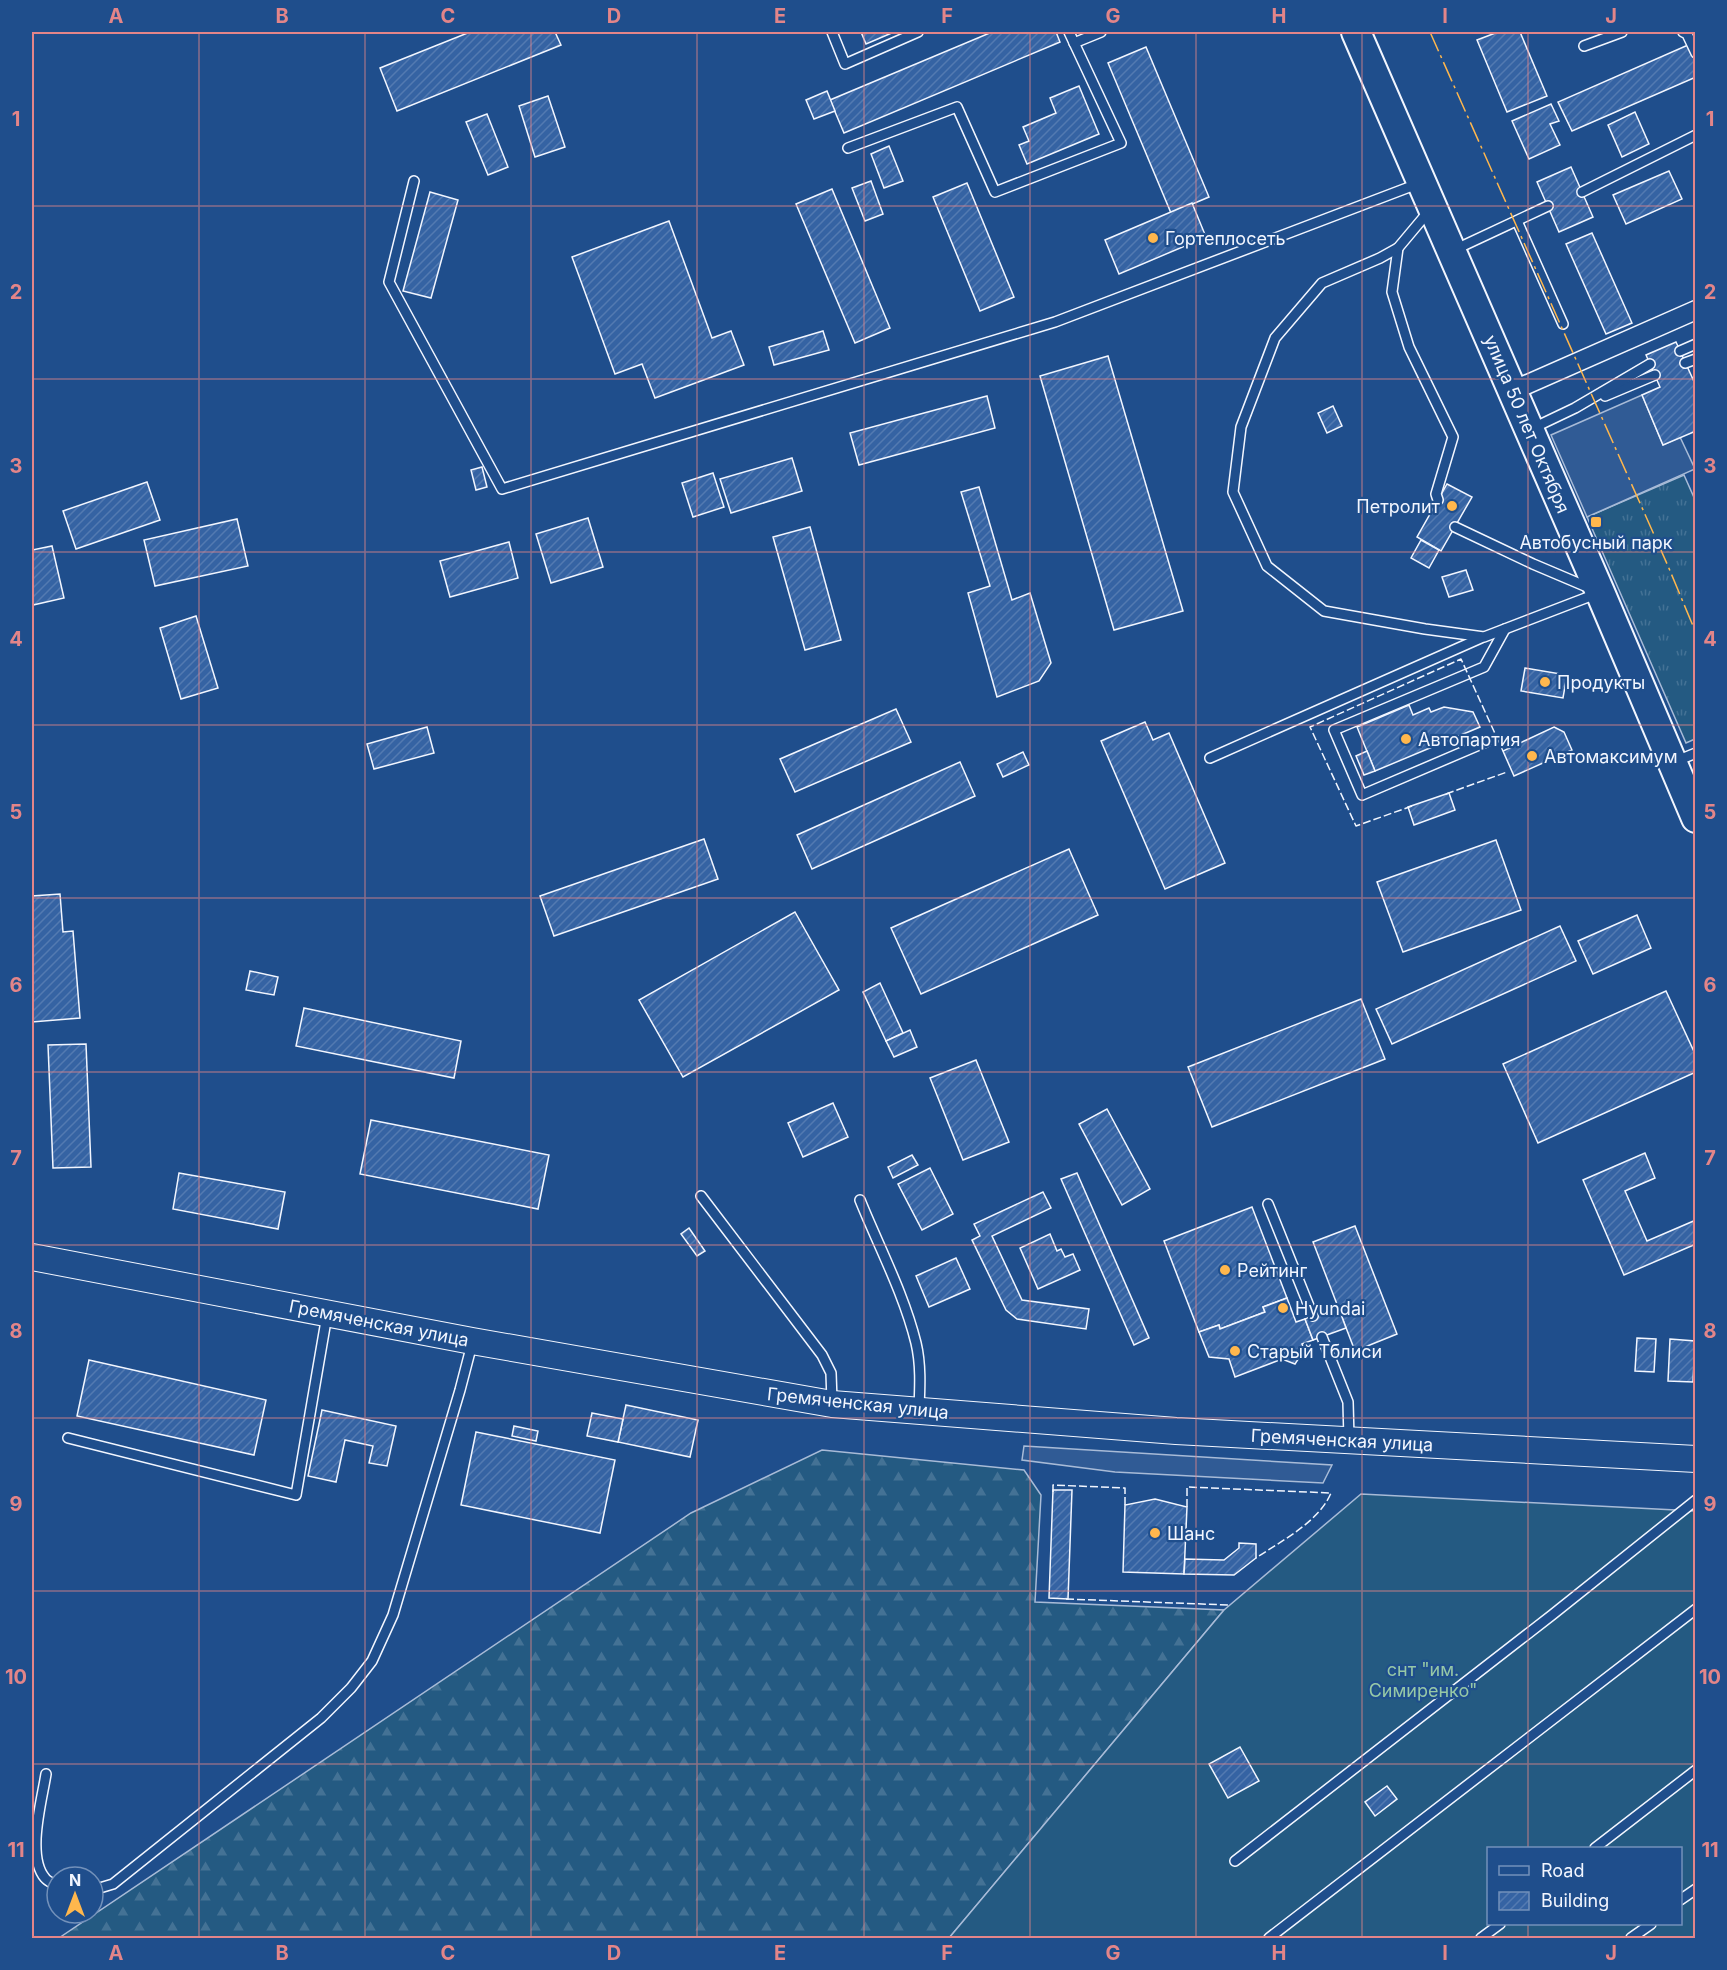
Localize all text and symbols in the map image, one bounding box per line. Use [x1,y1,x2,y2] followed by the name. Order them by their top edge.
[109,4,124,28] text: A
[275,4,289,28] text: B
[441,4,455,28] text: C
[607,4,621,28] text: D
[774,4,786,28] text: E
[941,4,953,28] text: F
[1105,4,1121,28] text: G
[1272,4,1286,28] text: H
[1442,4,1448,28] text: I
[1605,4,1617,28] text: J
[12,107,20,131] text: 1
[1706,107,1714,131] text: 1
[1165,228,1286,249] place label: Гортеплосеть
[1146,231,1160,245] marker: Гортеплосеть
[10,280,22,304] text: 2
[1704,280,1716,304] text: 2
[1480,332,1574,516] street label: улица 50 лет Октября
[10,454,22,478] text: 3
[1704,454,1716,478] text: 3
[1356,496,1441,517] place label: Петролит
[1445,499,1459,513] marker: Петролит
[1589,515,1603,529] marker: Автобусный парк
[1519,532,1673,553] place label: Автобусный парк
[9,627,23,651] text: 4
[1703,627,1717,651] text: 4
[1557,672,1645,693] place label: Продукты
[1538,675,1552,689] marker: Продукты
[1418,729,1520,750] place label: Автопартия
[1399,732,1413,746] marker: Автопартия
[1544,746,1678,767] place label: Автомаксимум
[1525,749,1539,763] marker: Автомаксимум
[10,800,22,824] text: 5
[1704,800,1716,824] text: 5
[10,973,23,997] text: 6
[1704,973,1717,997] text: 6
[10,1146,22,1170] text: 7
[1704,1146,1716,1170] text: 7
[1237,1260,1307,1281] place label: Рейтинг
[1218,1263,1232,1277] marker: Рейтинг
[287,1295,471,1351] street label: Гремяченская улица
[1295,1298,1365,1319] place label: Hyundai
[1276,1301,1290,1315] marker: Hyundai
[9,1319,23,1343] text: 8
[1703,1319,1717,1343] text: 8
[1247,1341,1382,1362] place label: Старый Тблиси
[1228,1344,1242,1358] marker: Старый Тблиси
[766,1383,950,1423] street label: Гремяченская улица
[1250,1425,1434,1455] street label: Гремяченская улица
[10,1492,23,1516] text: 9
[1704,1492,1717,1516] text: 9
[1167,1523,1215,1544] place label: Шанс
[1148,1526,1162,1540] marker: Шанс
[1369,1659,1477,1701] park label: снт "им. Симиренко"
[5,1665,27,1689] text: 10
[1699,1665,1721,1689] text: 10
[7,1838,25,1862] text: 11
[1701,1838,1719,1862] text: 11
[1487,1847,1682,1925] legend
[1541,1860,1584,1881] text: Road
[45,1865,105,1925] north arrow
[69,1870,81,1890] text: N
[1541,1890,1609,1911] text: Building
[109,1941,124,1965] text: A
[275,1941,289,1965] text: B
[441,1941,455,1965] text: C
[607,1941,621,1965] text: D
[774,1941,786,1965] text: E
[941,1941,953,1965] text: F
[1105,1941,1121,1965] text: G
[1272,1941,1286,1965] text: H
[1442,1941,1448,1965] text: I
[1605,1941,1617,1965] text: J

